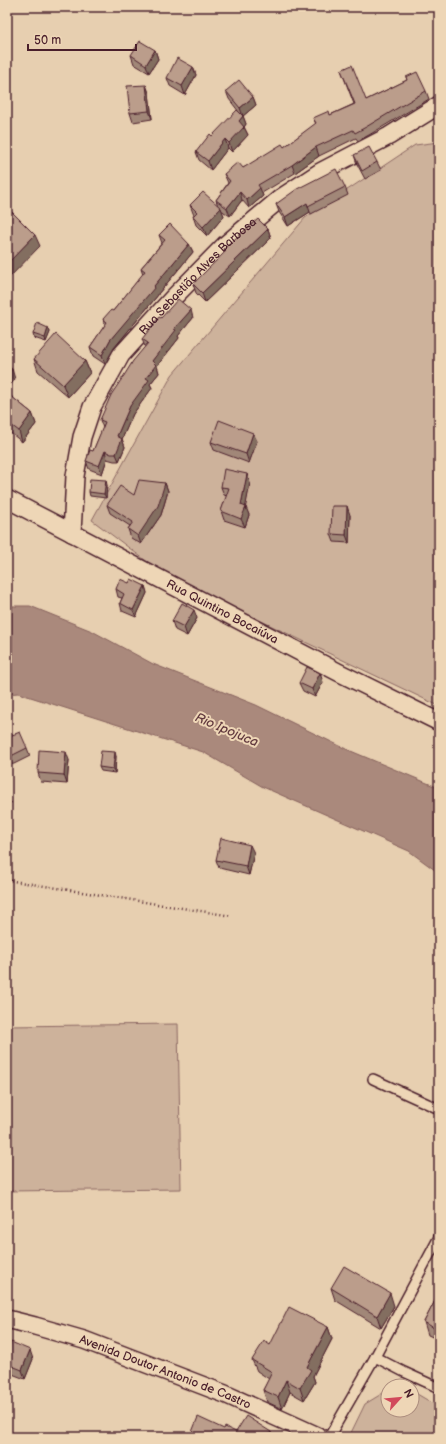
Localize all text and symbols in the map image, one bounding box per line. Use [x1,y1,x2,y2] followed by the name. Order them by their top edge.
[28,26,136,52] scale bar
[34,33,61,48] text: 50 m
[136,215,260,338] street label: Rua Sebastião Alves Barbosa
[164,577,281,648] street label: Rua Quintino Bocaiúva
[193,709,261,750] water label: Rio Ipojuca
[78,1332,253,1413] street label: Avenida Doutor Antonio de Castro
[380,1378,420,1418] north arrow
[401,1387,416,1400] text: N

